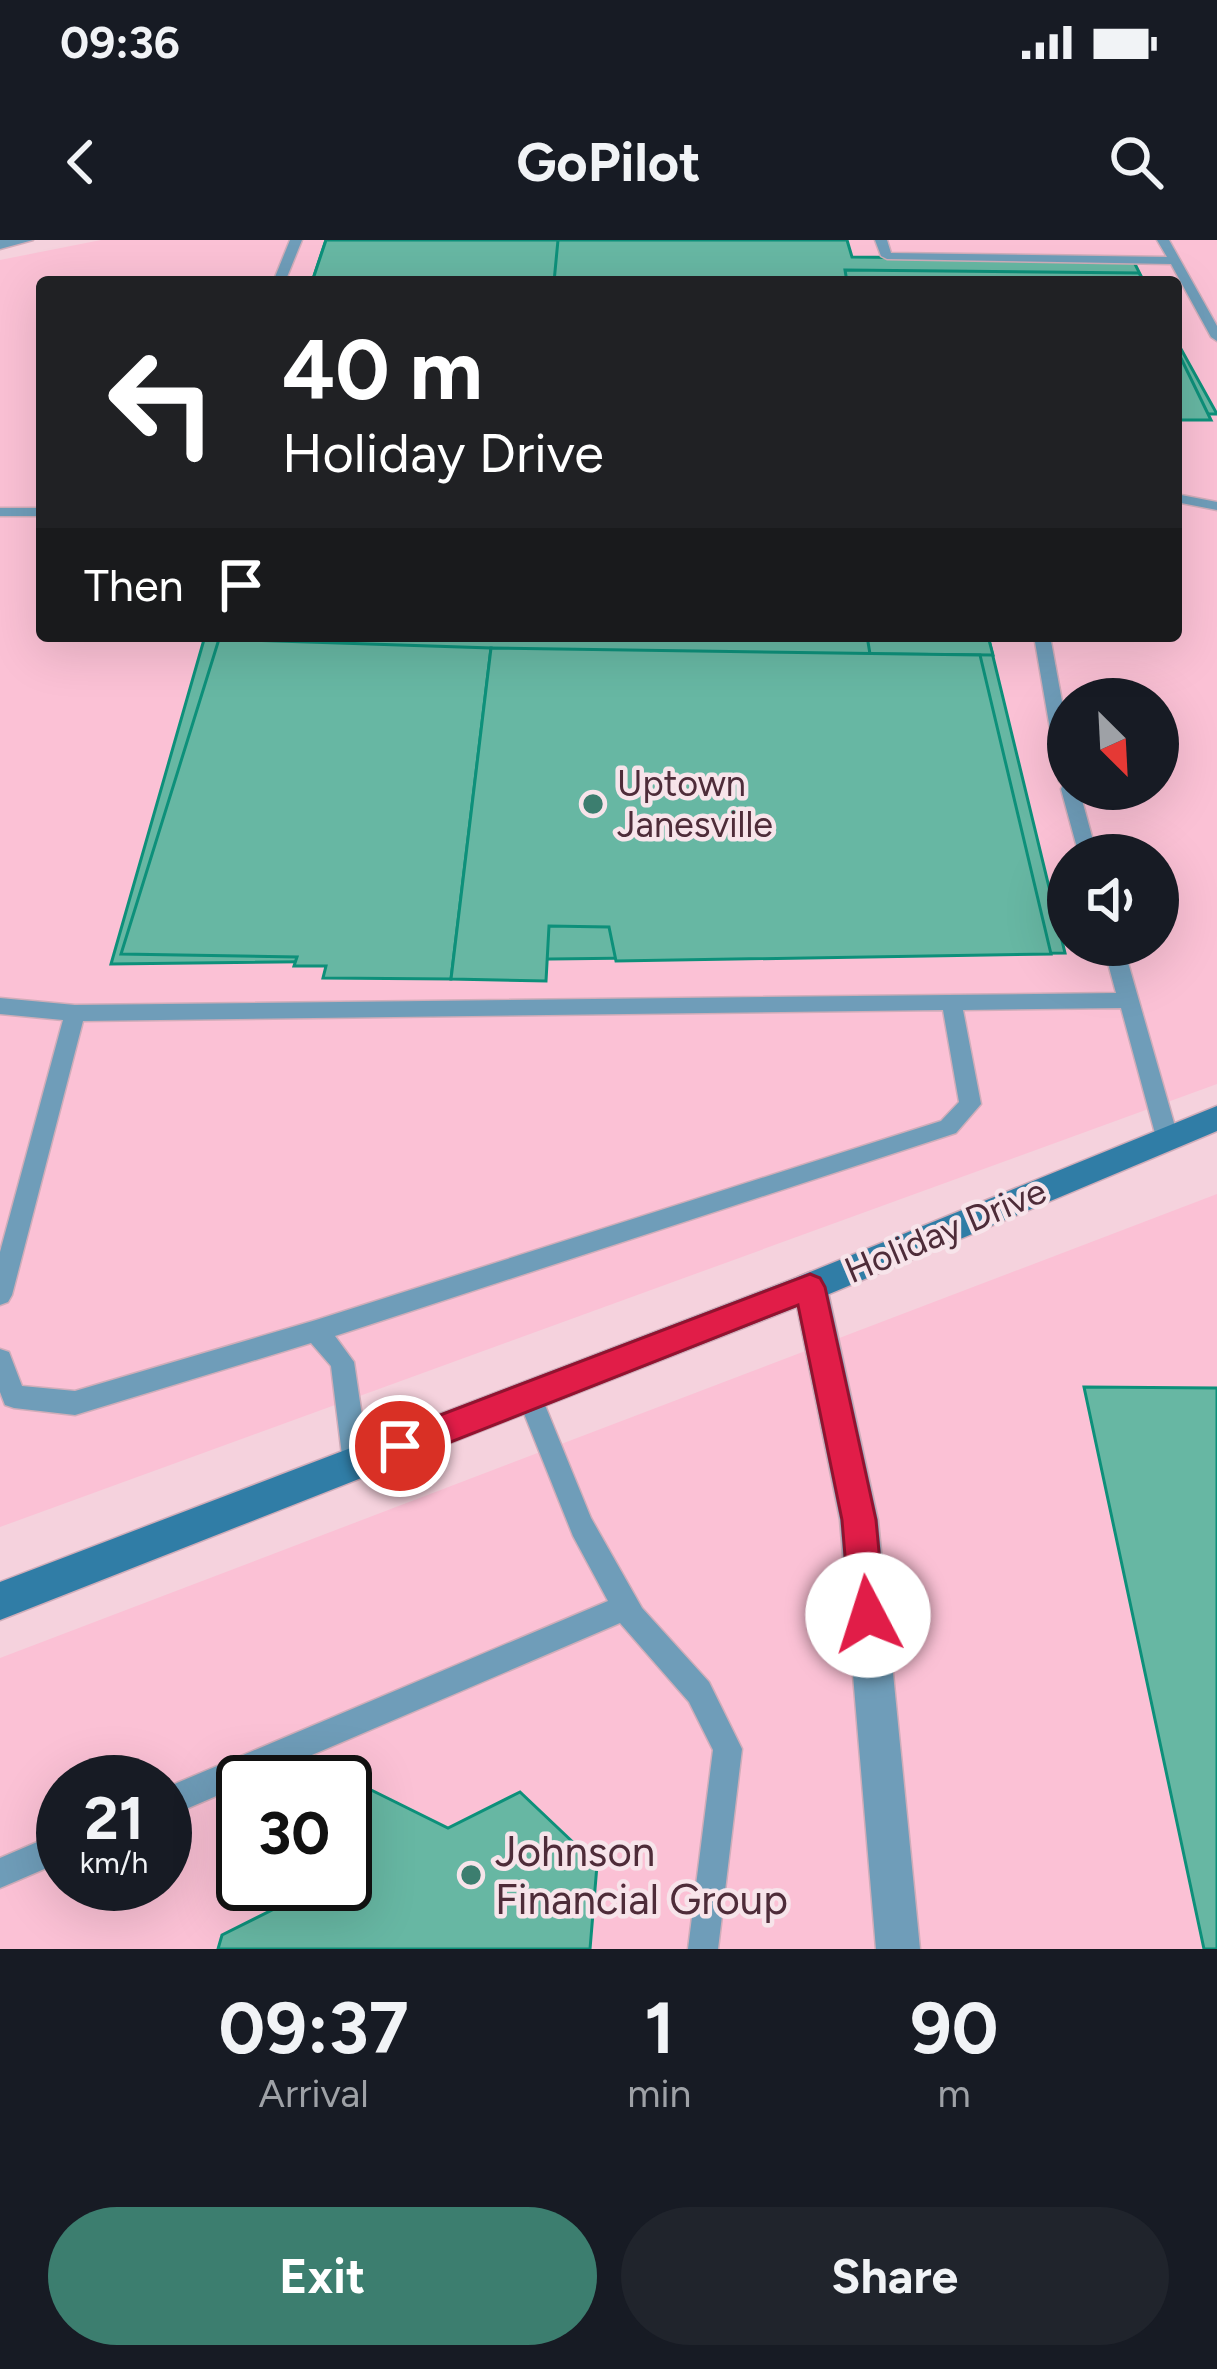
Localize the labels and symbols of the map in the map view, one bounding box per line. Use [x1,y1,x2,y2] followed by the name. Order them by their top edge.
[1047,678,1179,810] north arrow
[617,762,773,846] place label: Uptown Janesville
[580,791,606,817] marker: Uptown Janesville
[838,1169,1052,1292] street label: Holiday Drive
[349,1395,451,1497] pin
[805,1552,931,1678] position arrow
[216,1755,372,1911] speed limit sign: 30
[495,1826,788,1925] place label: Johnson Financial Group
[458,1862,484,1888] marker: Johnson Financial Group

